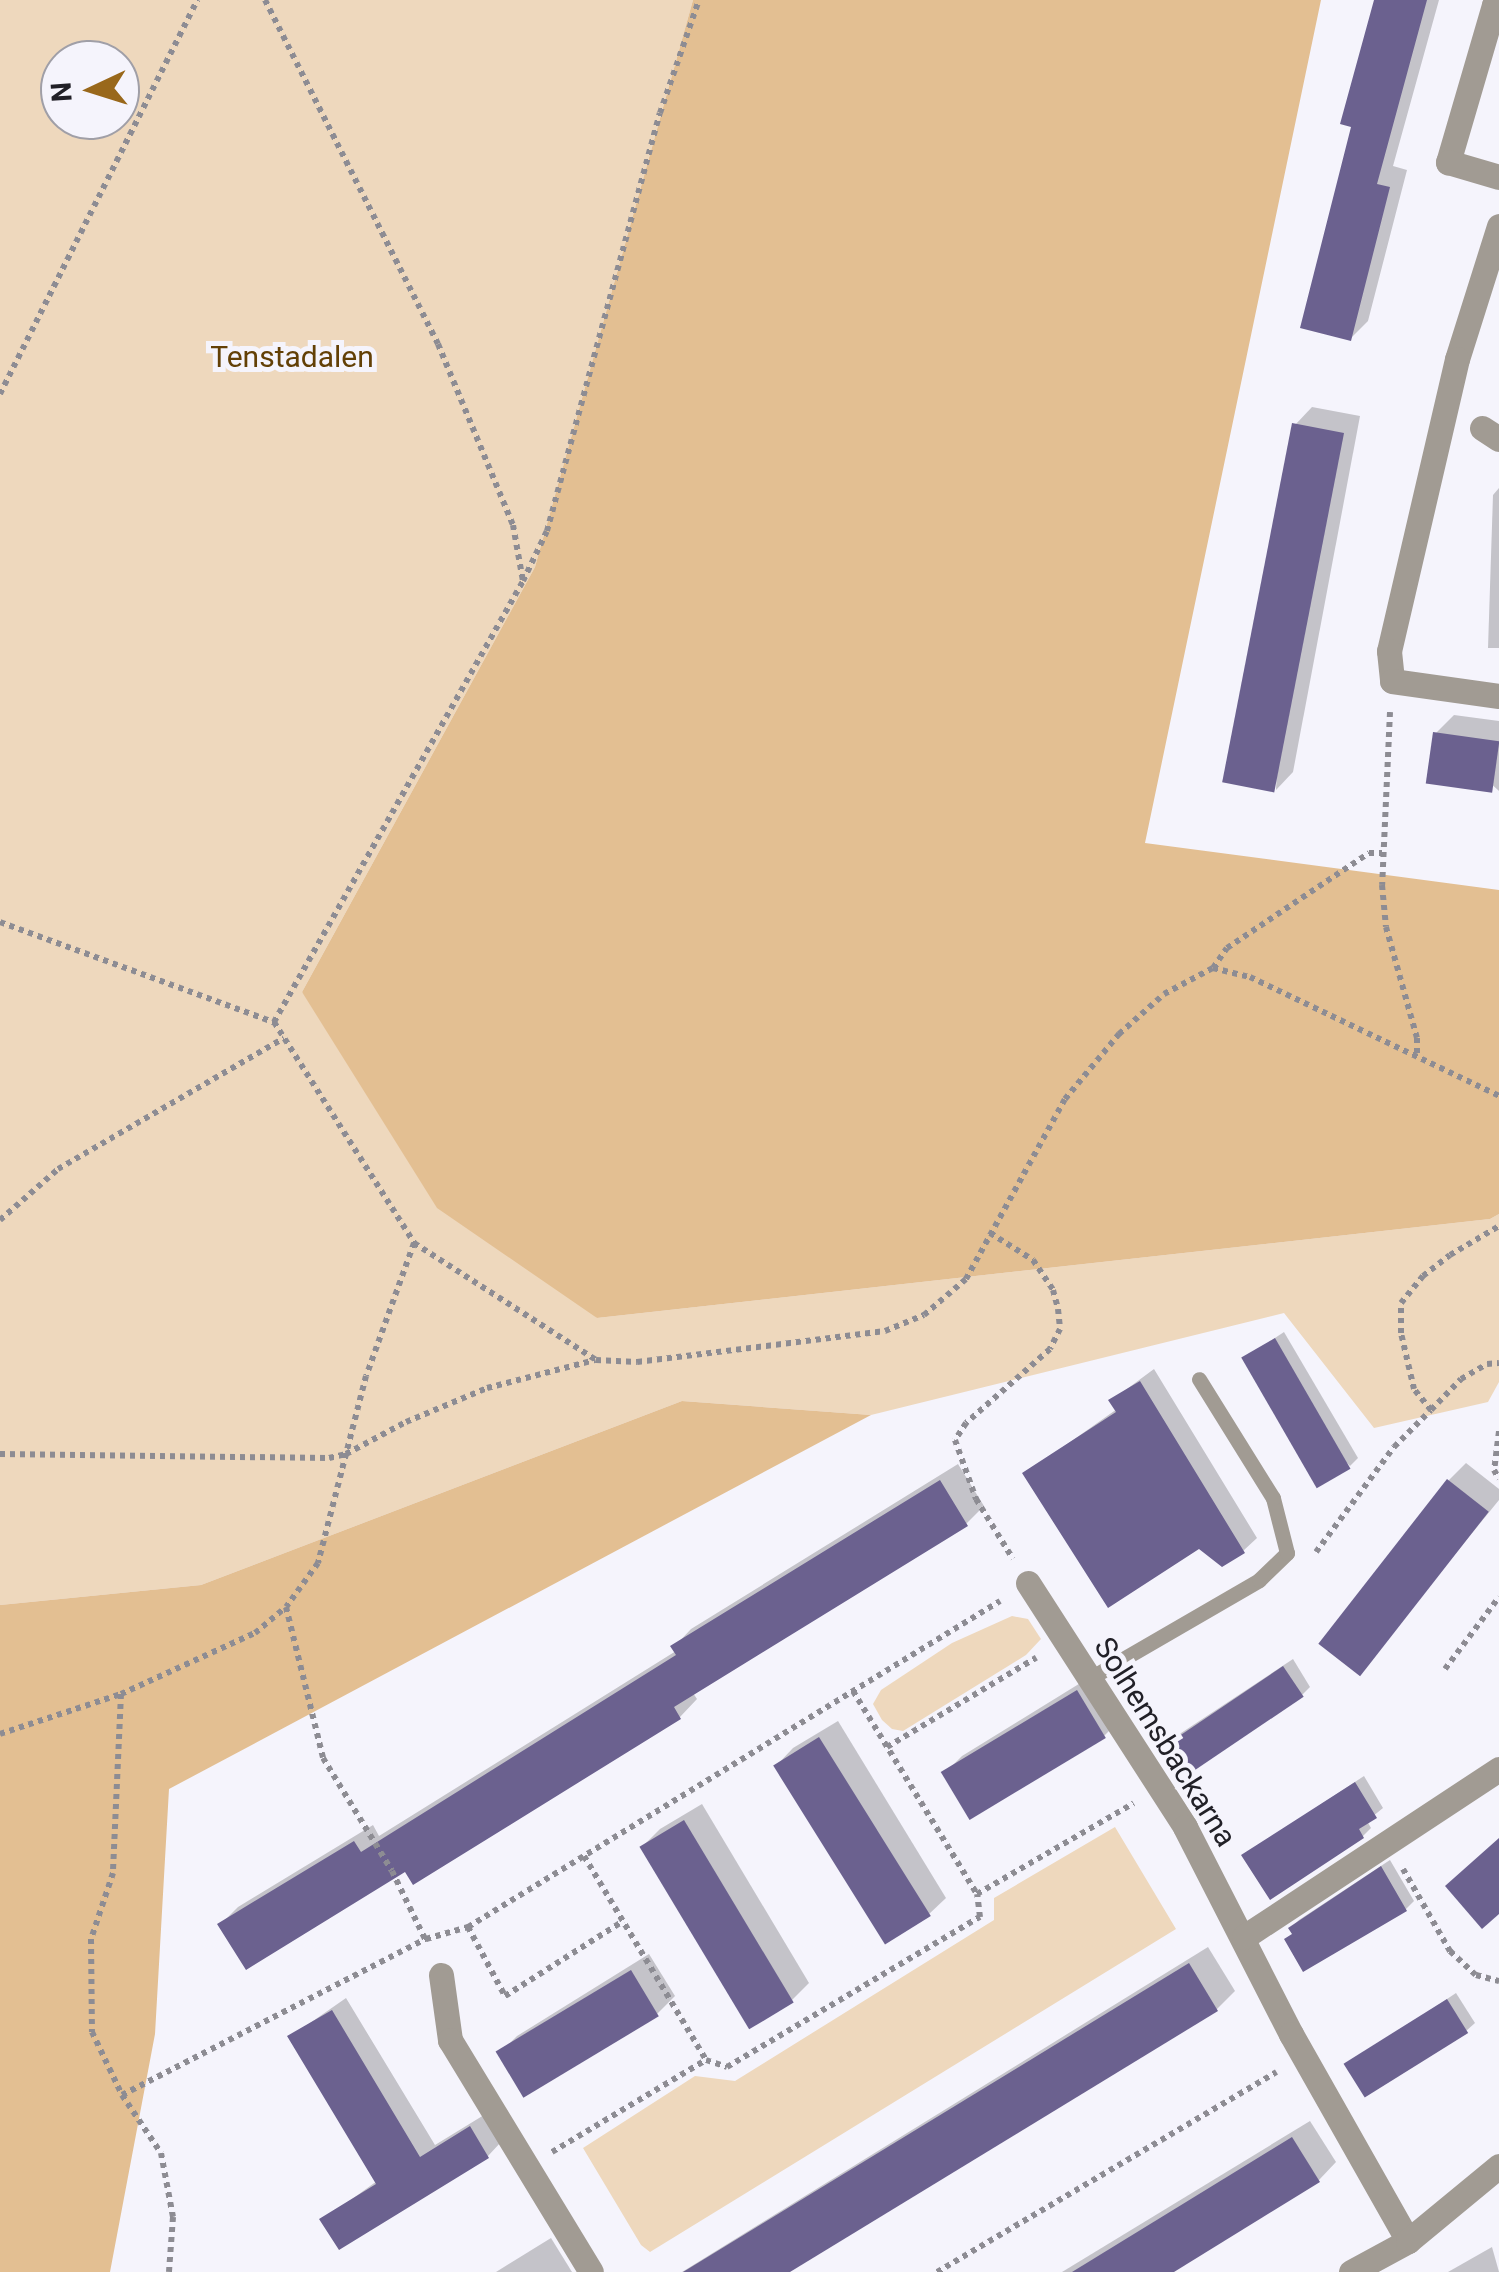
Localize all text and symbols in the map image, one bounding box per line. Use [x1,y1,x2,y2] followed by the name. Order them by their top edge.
[40,40,140,140] north arrow
[44,81,79,103] text: N
[210,339,374,375] park label: Tenstadalen
[1086,1631,1244,1853] street label: Solhemsbackarna

